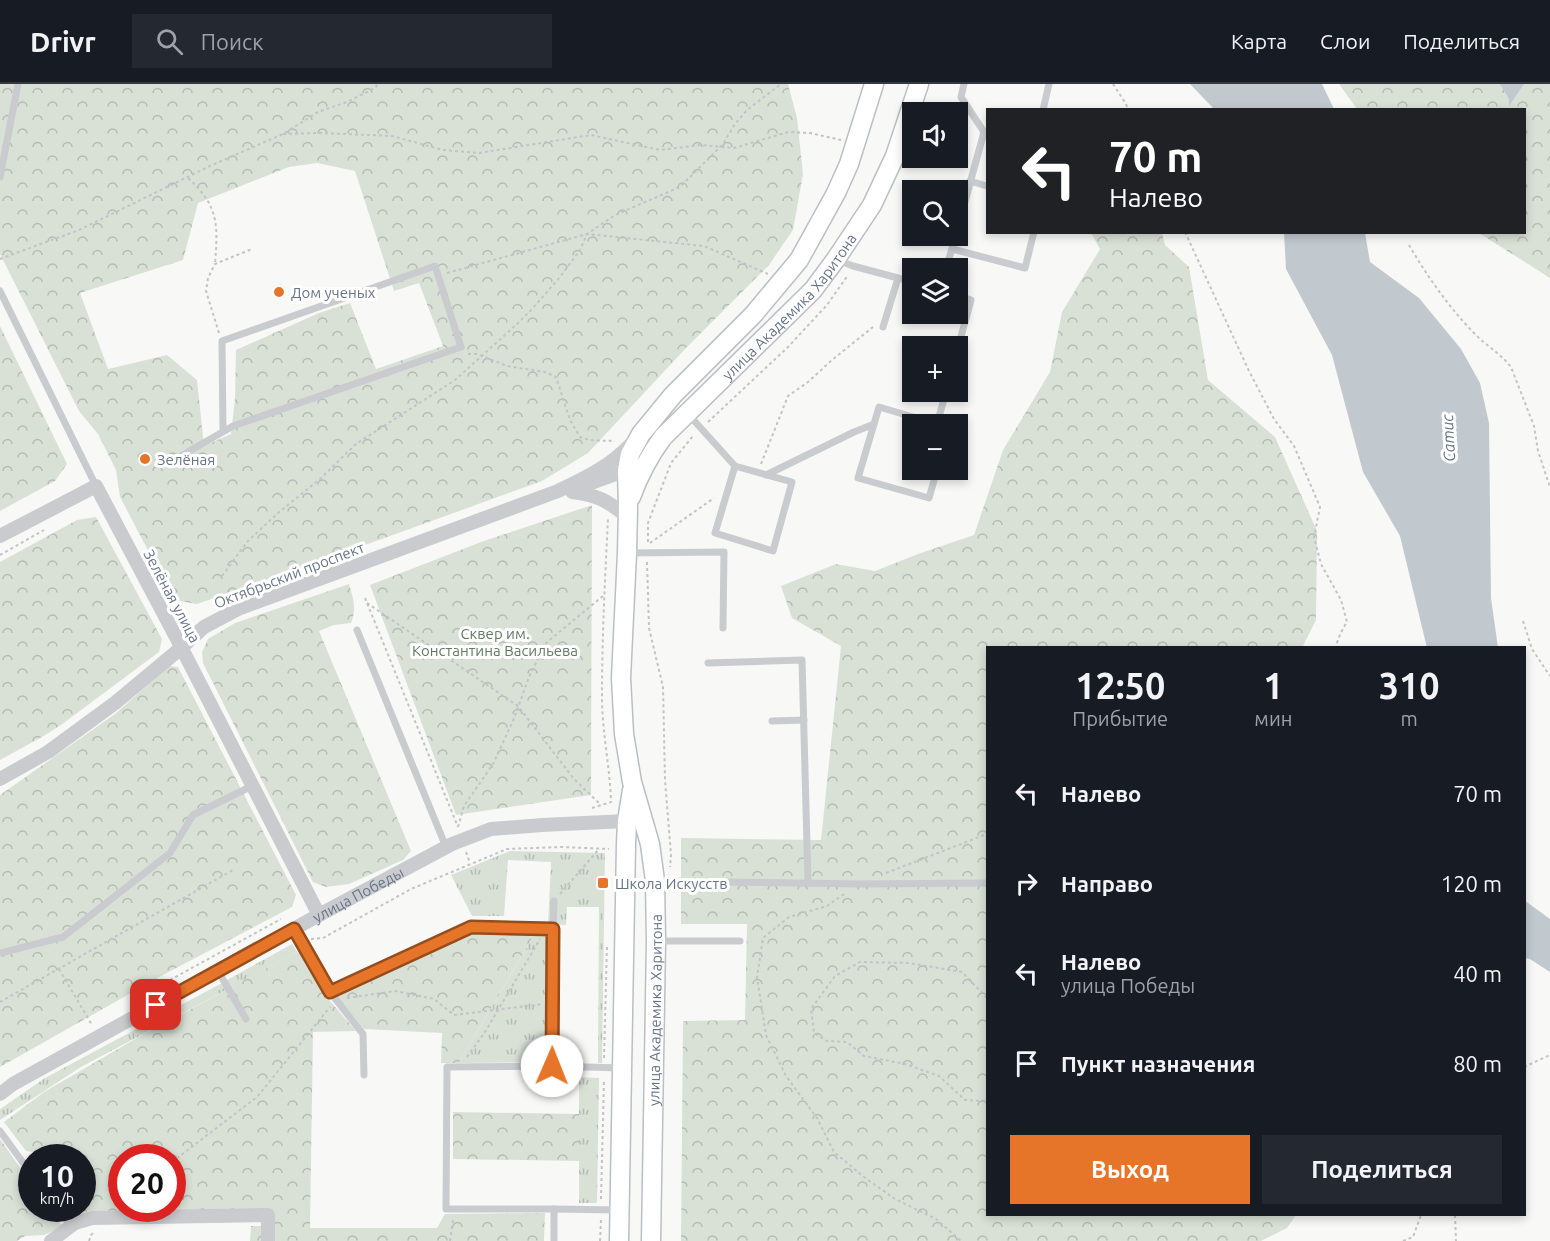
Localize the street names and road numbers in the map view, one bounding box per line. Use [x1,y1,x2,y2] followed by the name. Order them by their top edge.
[718,230,859,383] street label: улица Академика Харитона
[211,538,367,612] street label: Октябрьский проспект
[140,547,204,645] street label: Зелёная улица
[309,863,406,925] street label: улица Победы
[645,914,665,1106] street label: улица Академика Харитона

